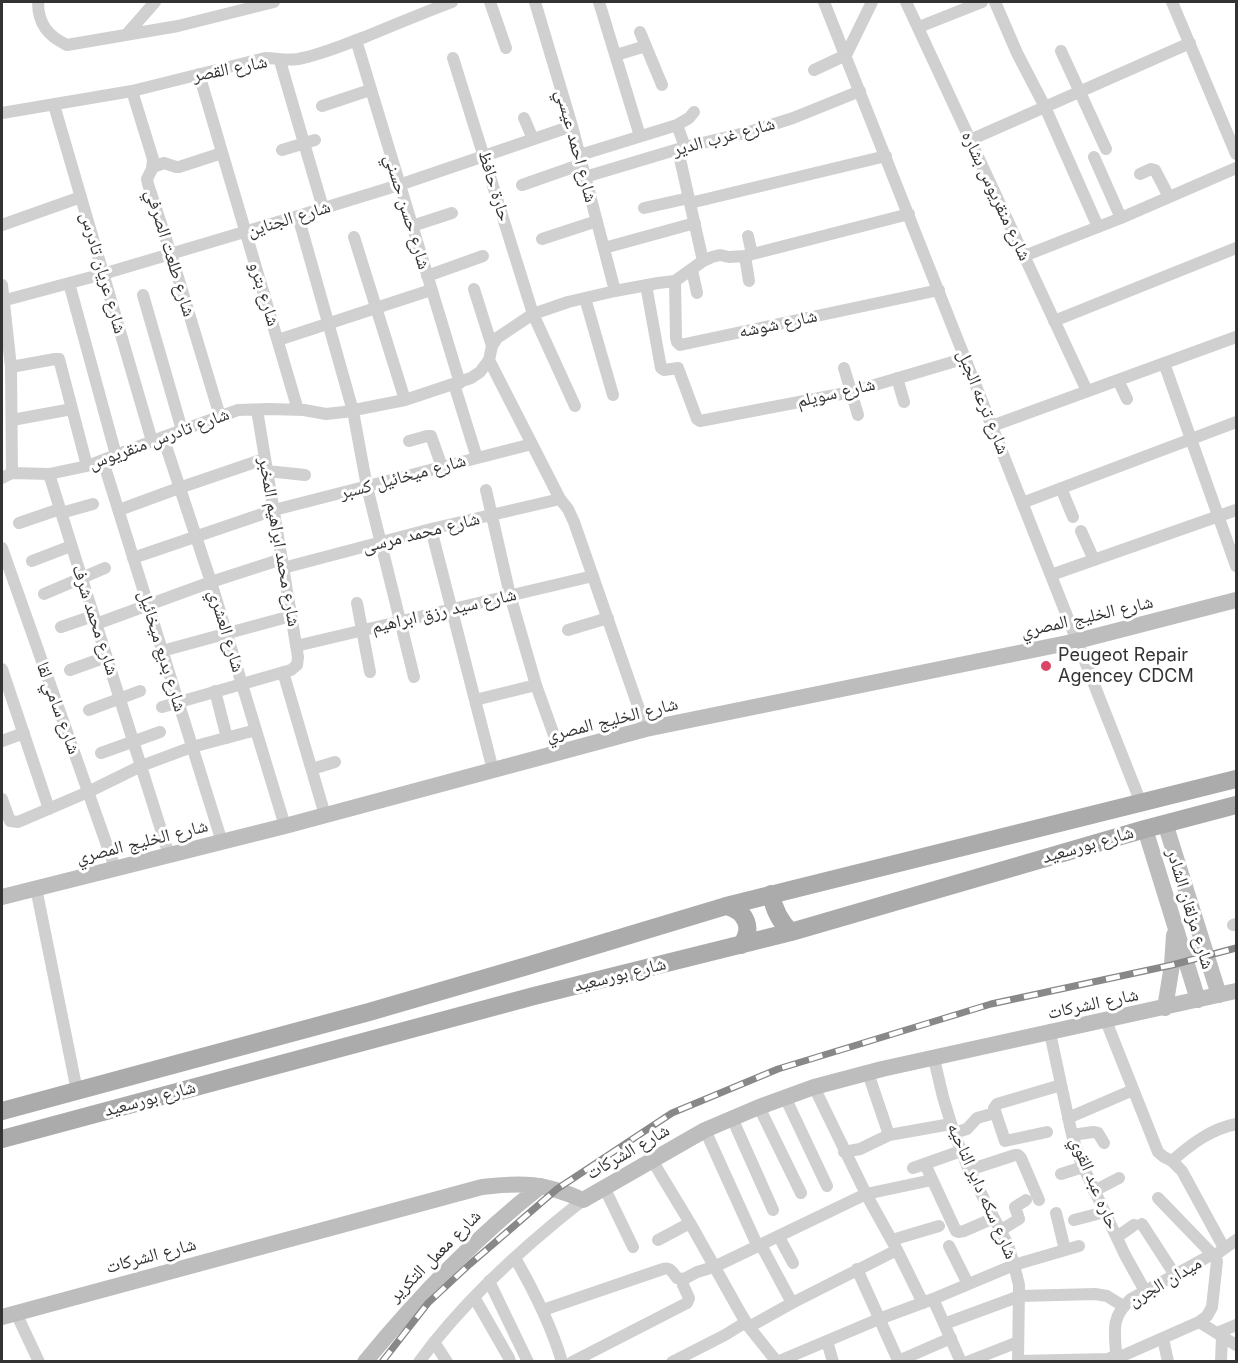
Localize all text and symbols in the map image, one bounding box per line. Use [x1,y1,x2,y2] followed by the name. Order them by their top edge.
[191,51,269,87] street label: شارع القصر
[551,87,601,205] street label: شارع احمد عيسي
[671,113,777,161] street label: شارع غرب الدير
[957,128,1035,264] street label: شارع منقريوس بشاره
[473,148,515,224] street label: حارة حافظ
[379,152,435,272] street label: شارع حسن حسني
[140,187,200,319] street label: شارع طلعت الصرفي
[245,196,333,242] street label: شارع الجناين
[75,210,131,336] street label: شارع عريان تادرس
[244,259,284,329] street label: شارع بترو
[737,305,819,343] street label: شارع شوشه
[952,346,1014,458] street label: شارع ترعه الجبل
[795,374,877,412] street label: شارع سويلم
[86,404,232,474] street label: شارع تادرس منقريوس
[338,450,468,504] street label: شارع ميخائيل كسبر
[253,456,305,628] street label: شارع محمد ابراهيم المخبر
[360,508,482,558] street label: شارع محمد مرسى
[67,562,123,678] street label: شارع محمد شرف
[370,584,518,638] street label: شارع سيد رزق ابراهيم
[203,587,249,675] street label: شارع العشري
[133,588,191,714] street label: شارع بديع ميخائيل
[1019,591,1155,643] street label: شارع الخليج المصري
[1058,645,1194,688] place label: Peugeot Repair Agencey CDCM
[31,659,85,757] street label: شارع سامي لقا
[1039,659,1053,673] marker: Peugeot Repair Agencey CDCM
[544,693,680,747] street label: شارع الخليج المصري
[74,815,210,869] street label: شارع الخليج المصري
[1040,822,1136,868] street label: شارع بورسعيد
[1161,846,1219,972] street label: شارع مزلقان الشادر
[572,953,668,997] street label: شارع بورسعيد
[1046,984,1140,1024] street label: شارع الشركات
[102,1076,198,1122] street label: شارع بورسعيد
[583,1120,673,1184] street label: شارع الشركات
[942,1120,1022,1262] street label: شارع سكه داير الناحيه
[1065,1134,1123,1232] street label: حاره عبد القوي
[384,1205,486,1307] street label: شارع معمل التكرير
[104,1234,198,1278] street label: شارع الشركات
[1125,1252,1205,1312] street label: ميدان الجرن

